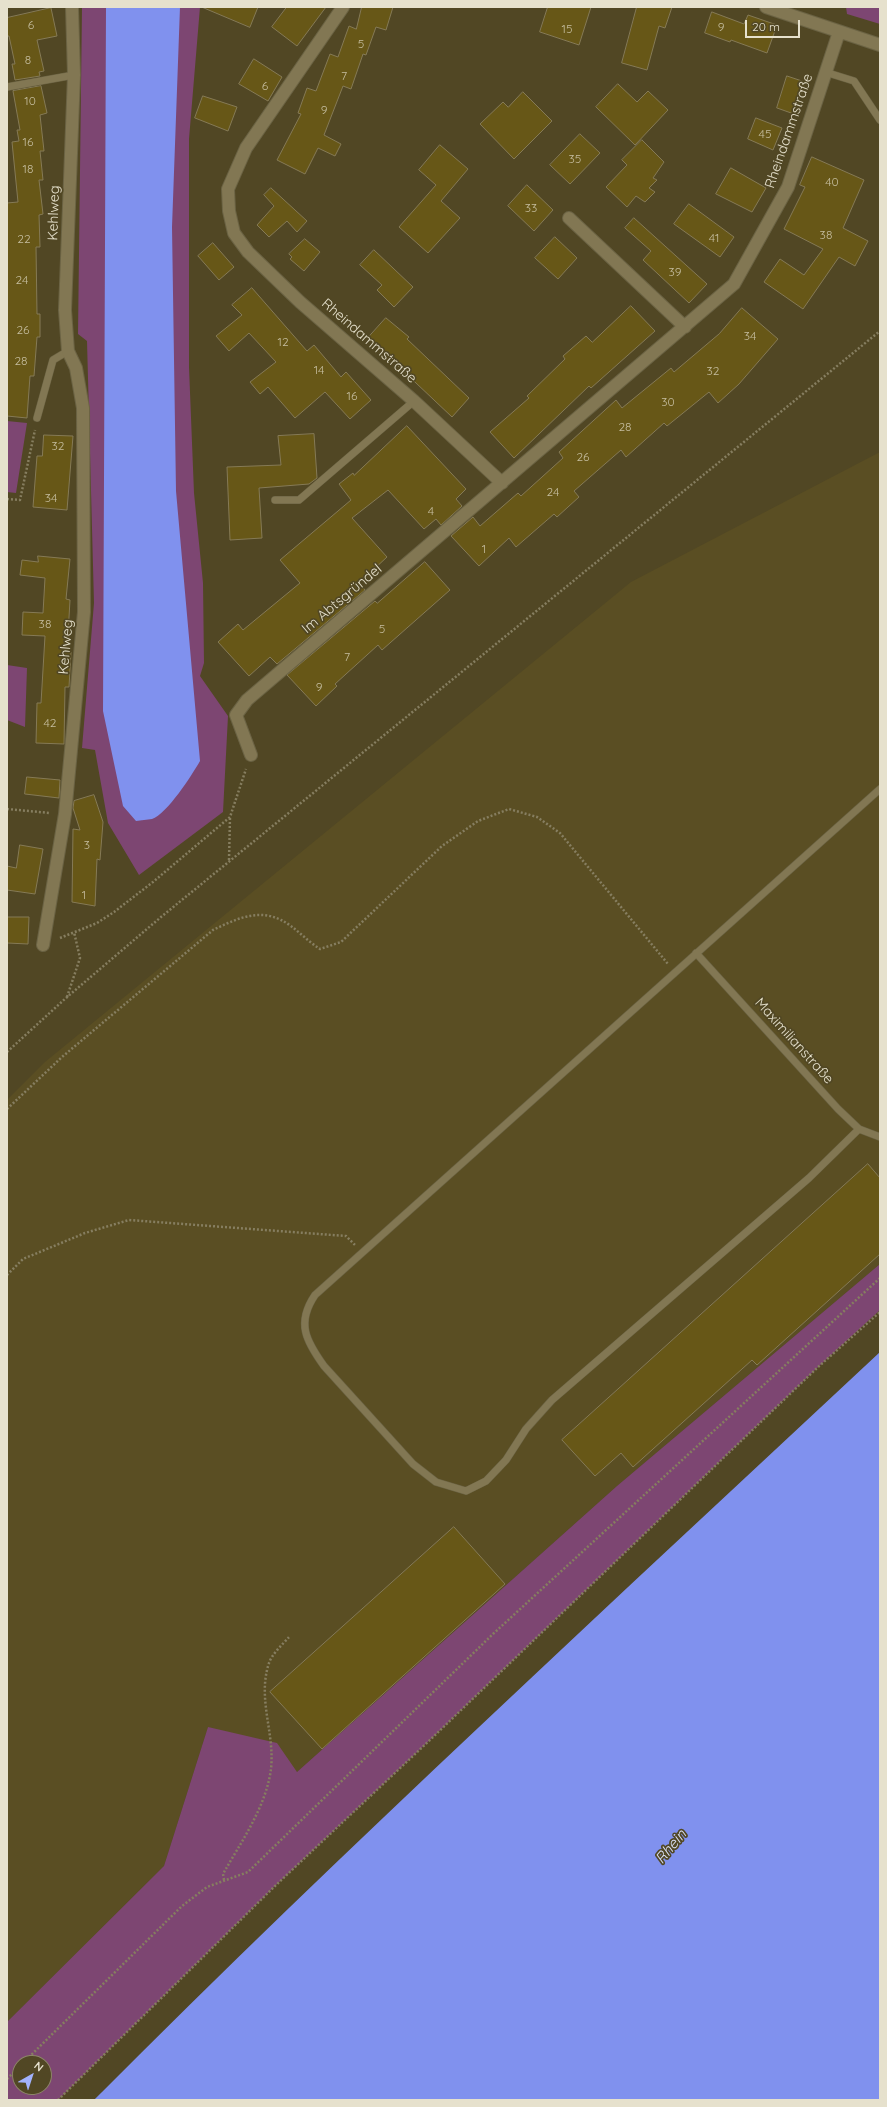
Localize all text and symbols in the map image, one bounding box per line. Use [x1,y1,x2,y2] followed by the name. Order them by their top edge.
[747,12,802,38] scale bar
[28,18,34,32] house number: 6
[752,19,780,34] text: 20 m
[718,20,724,34] house number: 9
[562,22,572,36] house number: 15
[358,37,364,51] house number: 5
[25,53,31,67] house number: 8
[341,69,347,83] house number: 7
[761,71,817,191] street label: Rheindammstraße
[262,79,268,93] house number: 6
[24,94,36,108] house number: 10
[321,103,327,117] house number: 9
[759,127,771,141] house number: 45
[23,135,33,149] house number: 16
[569,152,581,166] house number: 35
[23,162,33,176] house number: 18
[825,175,839,189] house number: 40
[45,185,63,241] street label: Kehlweg
[525,201,537,215] house number: 33
[820,228,832,242] house number: 38
[709,231,719,245] house number: 41
[17,232,31,246] house number: 22
[669,265,681,279] house number: 39
[16,273,28,287] house number: 24
[318,295,420,387] street label: Rheindammstraße
[16,323,30,337] house number: 26
[744,329,756,343] house number: 34
[277,335,289,349] house number: 12
[14,354,28,368] house number: 28
[314,363,324,377] house number: 14
[707,364,719,378] house number: 32
[347,389,357,403] house number: 16
[661,395,675,409] house number: 30
[618,420,632,434] house number: 28
[52,439,64,453] house number: 32
[576,450,590,464] house number: 26
[547,485,559,499] house number: 24
[45,491,57,505] house number: 34
[428,504,434,518] house number: 4
[482,542,486,556] house number: 1
[299,561,385,637] street label: Im Abtsgründel
[39,617,51,631] house number: 38
[55,619,77,675] street label: Kehlweg
[379,622,385,636] house number: 5
[344,650,350,664] house number: 7
[316,680,322,694] house number: 9
[44,716,56,730] house number: 42
[84,838,90,852] house number: 3
[82,888,86,902] house number: 1
[751,995,837,1087] street label: Maximilianstraße
[652,1826,690,1868] water label: Rhein
[12,2055,52,2095] north arrow
[31,2058,46,2074] text: N

